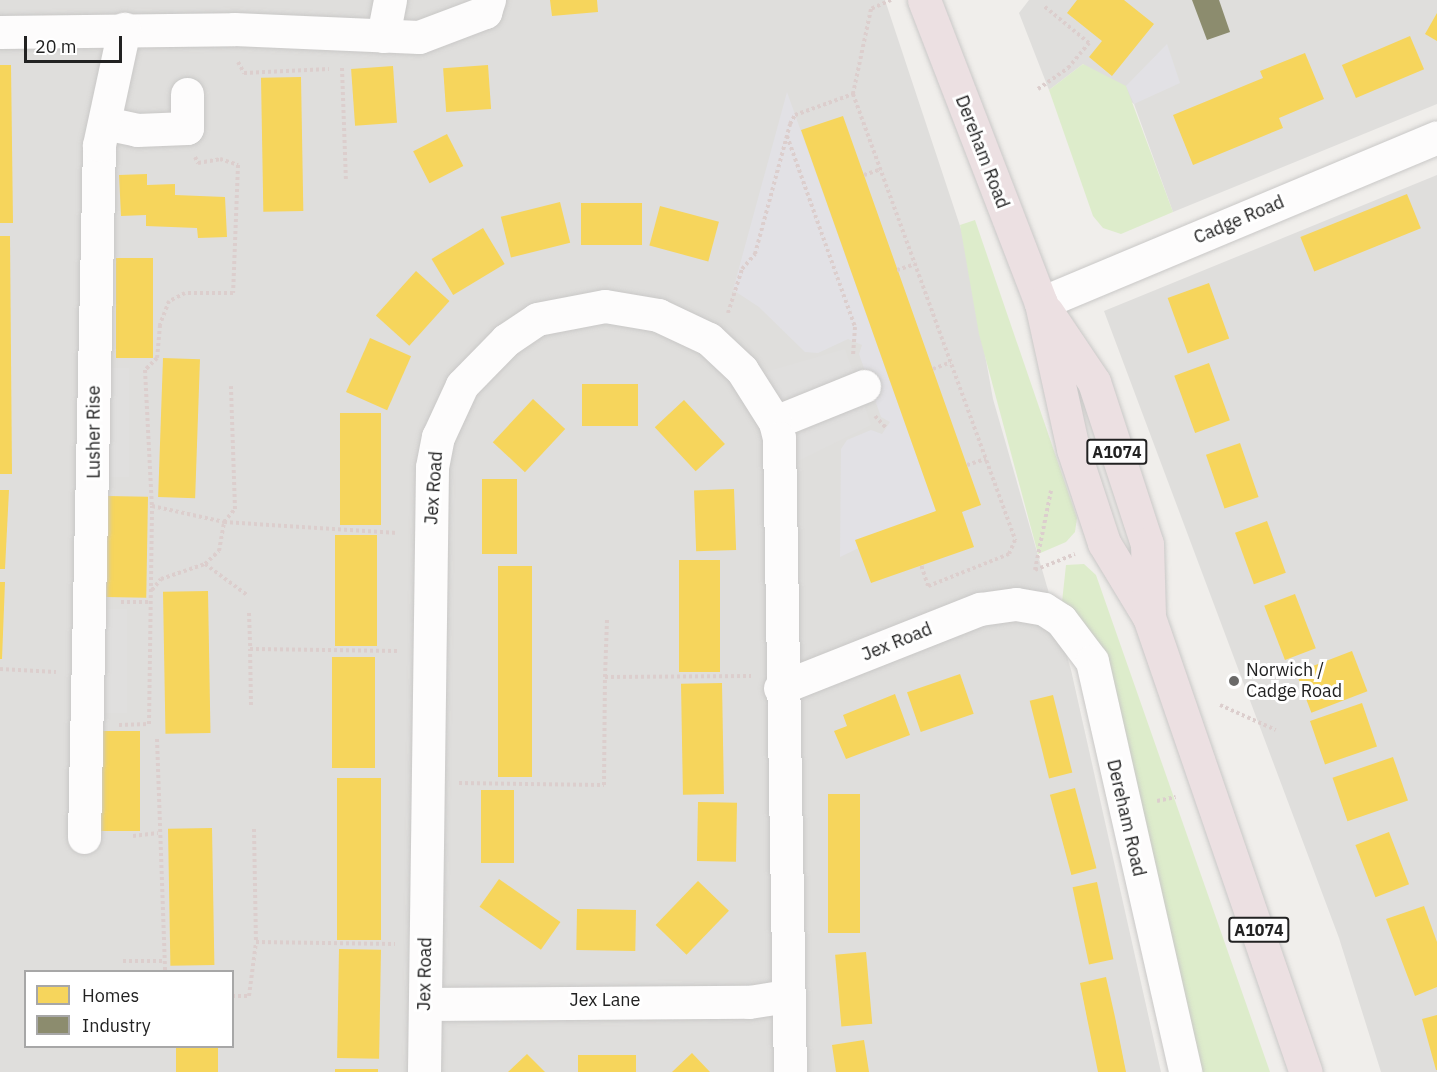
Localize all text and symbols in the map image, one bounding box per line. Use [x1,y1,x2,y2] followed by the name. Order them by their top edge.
[27,24,124,62] scale bar
[35,35,77,58] text: 20 m
[950,92,1014,212] street label: Dereham Road
[1191,191,1287,249] street label: Cadge Road
[83,385,105,479] street label: Lusher Rise
[1086,439,1148,465] road number: A1074
[421,451,447,525] street label: Jex Road
[859,618,935,666] street label: Jex Road
[1246,660,1342,702] place label: Norwich / Cadge Road
[1227,674,1241,688] marker: Norwich / Cadge Road
[1102,757,1150,879] street label: Dereham Road
[1228,917,1290,943] road number: A1074
[414,937,436,1011] street label: Jex Road
[24,970,234,1048] legend
[82,984,139,1007] text: Homes
[570,989,640,1011] street label: Jex Lane
[82,1014,151,1037] text: Industry

